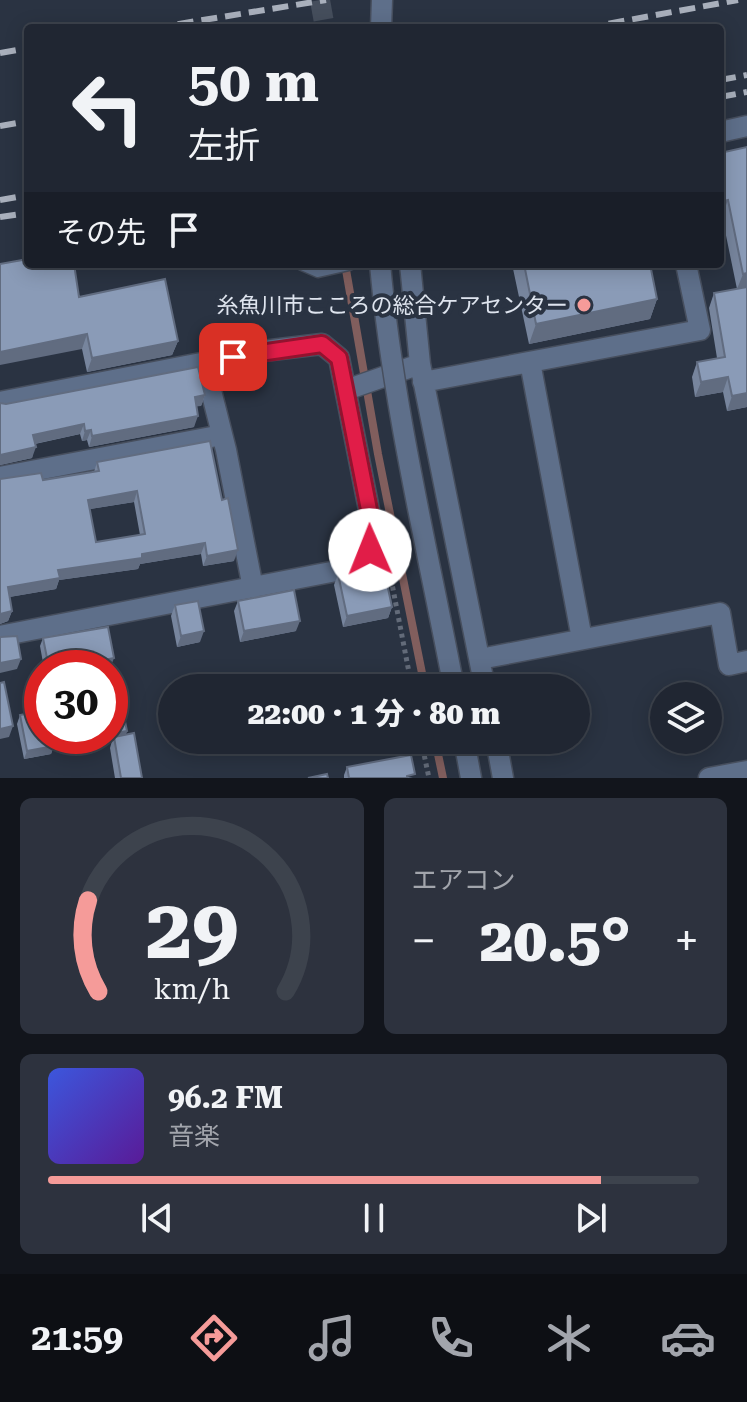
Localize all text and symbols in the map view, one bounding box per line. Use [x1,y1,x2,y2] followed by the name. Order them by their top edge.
[188,49,319,115] text: 50 m
[56,56,160,160] icon: left
[188,125,260,167] text: 左折
[162,208,206,252] icon: arrive
[56,215,146,250] text: その先
[216,293,568,318] place label: 糸魚川市こころの総合ケアセンター
[575,296,593,314] marker: 糸魚川市こころの総合ケアセンター
[199,323,267,391] pin
[211,335,255,379] icon: arrive
[328,508,412,592] position arrow
[24,650,128,754] speed limit sign: 30
[650,682,722,754] map controls
[650,682,722,754] button: layers
[248,696,500,731] text: 22:00 · 1 分 · 80 m
[412,865,516,895] text: エアコン
[145,881,238,978] text: 29
[480,905,631,976] text: 20.5°
[412,915,436,967] text: −
[674,915,699,967] text: +
[153,972,230,1006] text: km/h
[168,1080,283,1115] text: 96.2 FM
[168,1121,220,1151] text: 音楽
[135,1196,179,1240] icon: previous
[352,1196,396,1240] icon: pause
[569,1196,613,1240] icon: next
[186,1310,242,1366] icon: directions
[304,1310,360,1366] icon: music
[423,1310,479,1366] icon: phone
[541,1310,597,1366] icon: climate
[660,1310,716,1366] icon: car
[31,1317,123,1359] text: 21:59

